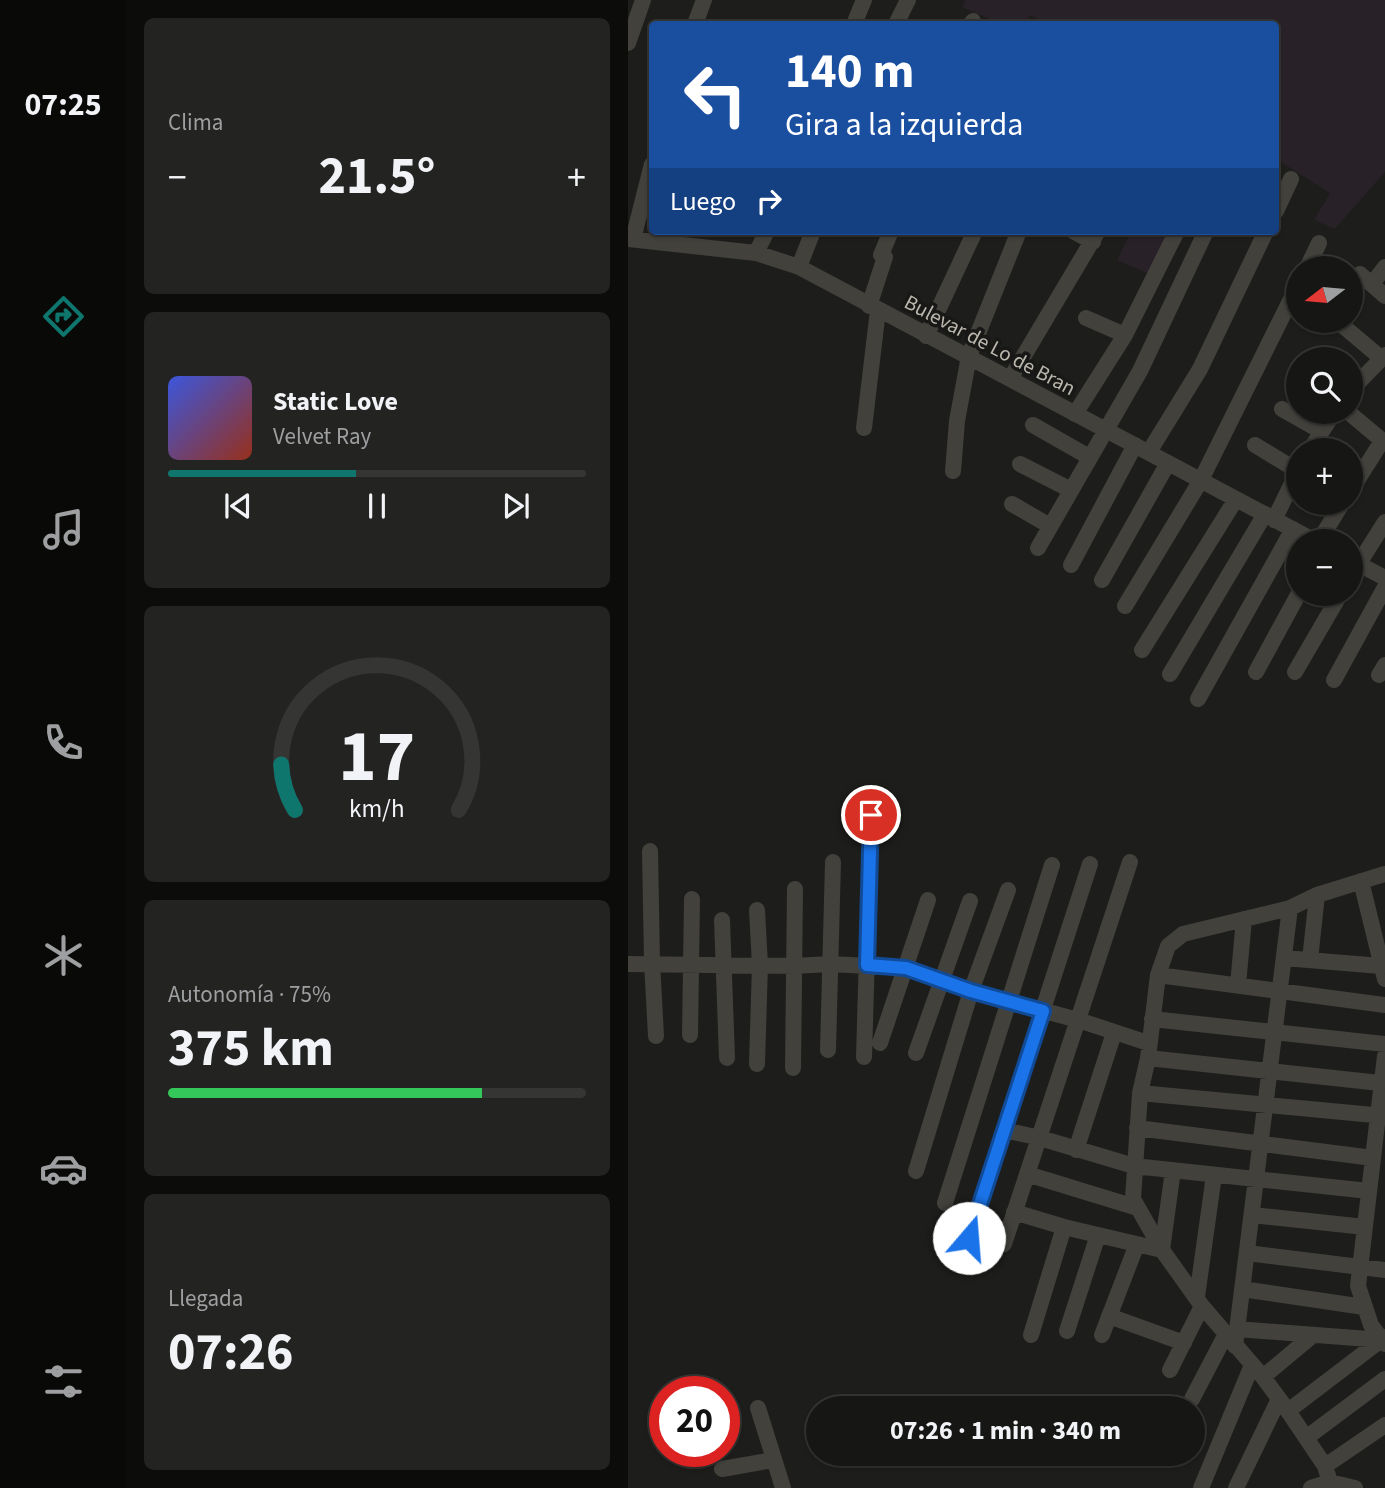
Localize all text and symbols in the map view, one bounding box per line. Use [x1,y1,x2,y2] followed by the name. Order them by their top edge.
[785,37,914,107] text: 140 m
[670,49,761,140] icon: left
[24,82,102,128] text: 07:25
[785,102,1023,148] text: Gira a la izquierda
[168,106,223,139] text: Clima
[319,140,435,214] text: 21.5°
[168,151,187,205] text: −
[567,151,586,205] text: +
[750,182,788,220] icon: right
[670,183,736,220] text: Luego
[1286,256,1363,332] north arrow
[1286,256,1363,606] map controls
[899,287,1081,403] street label: Bulevar de Lo de Bran
[39,292,88,341] icon: directions
[1286,347,1363,424] button: search
[273,383,398,420] text: Static Love
[273,420,371,453] text: Velvet Ray
[1286,438,1363,515] button: +
[219,487,257,525] icon: previous
[358,487,396,525] icon: pause
[497,487,535,525] icon: next
[39,505,88,554] icon: music
[1286,529,1363,606] button: −
[339,705,415,809] text: 17
[39,718,88,767] icon: phone
[841,785,901,845] pin
[349,791,405,827] text: km/h
[852,796,890,834] icon: arrive
[39,931,88,980] icon: climate
[168,978,331,1011] text: Autonomía · 75%
[168,1012,334,1086] text: 375 km
[39,1144,88,1193] icon: car
[932,1201,1006,1275] position arrow
[168,1282,243,1315] text: Llegada
[168,1316,293,1390] text: 07:26
[39,1357,88,1406] icon: filters
[649,1376,740,1467] speed limit sign: 20
[890,1412,1121,1449] text: 07:26 · 1 min · 340 m

